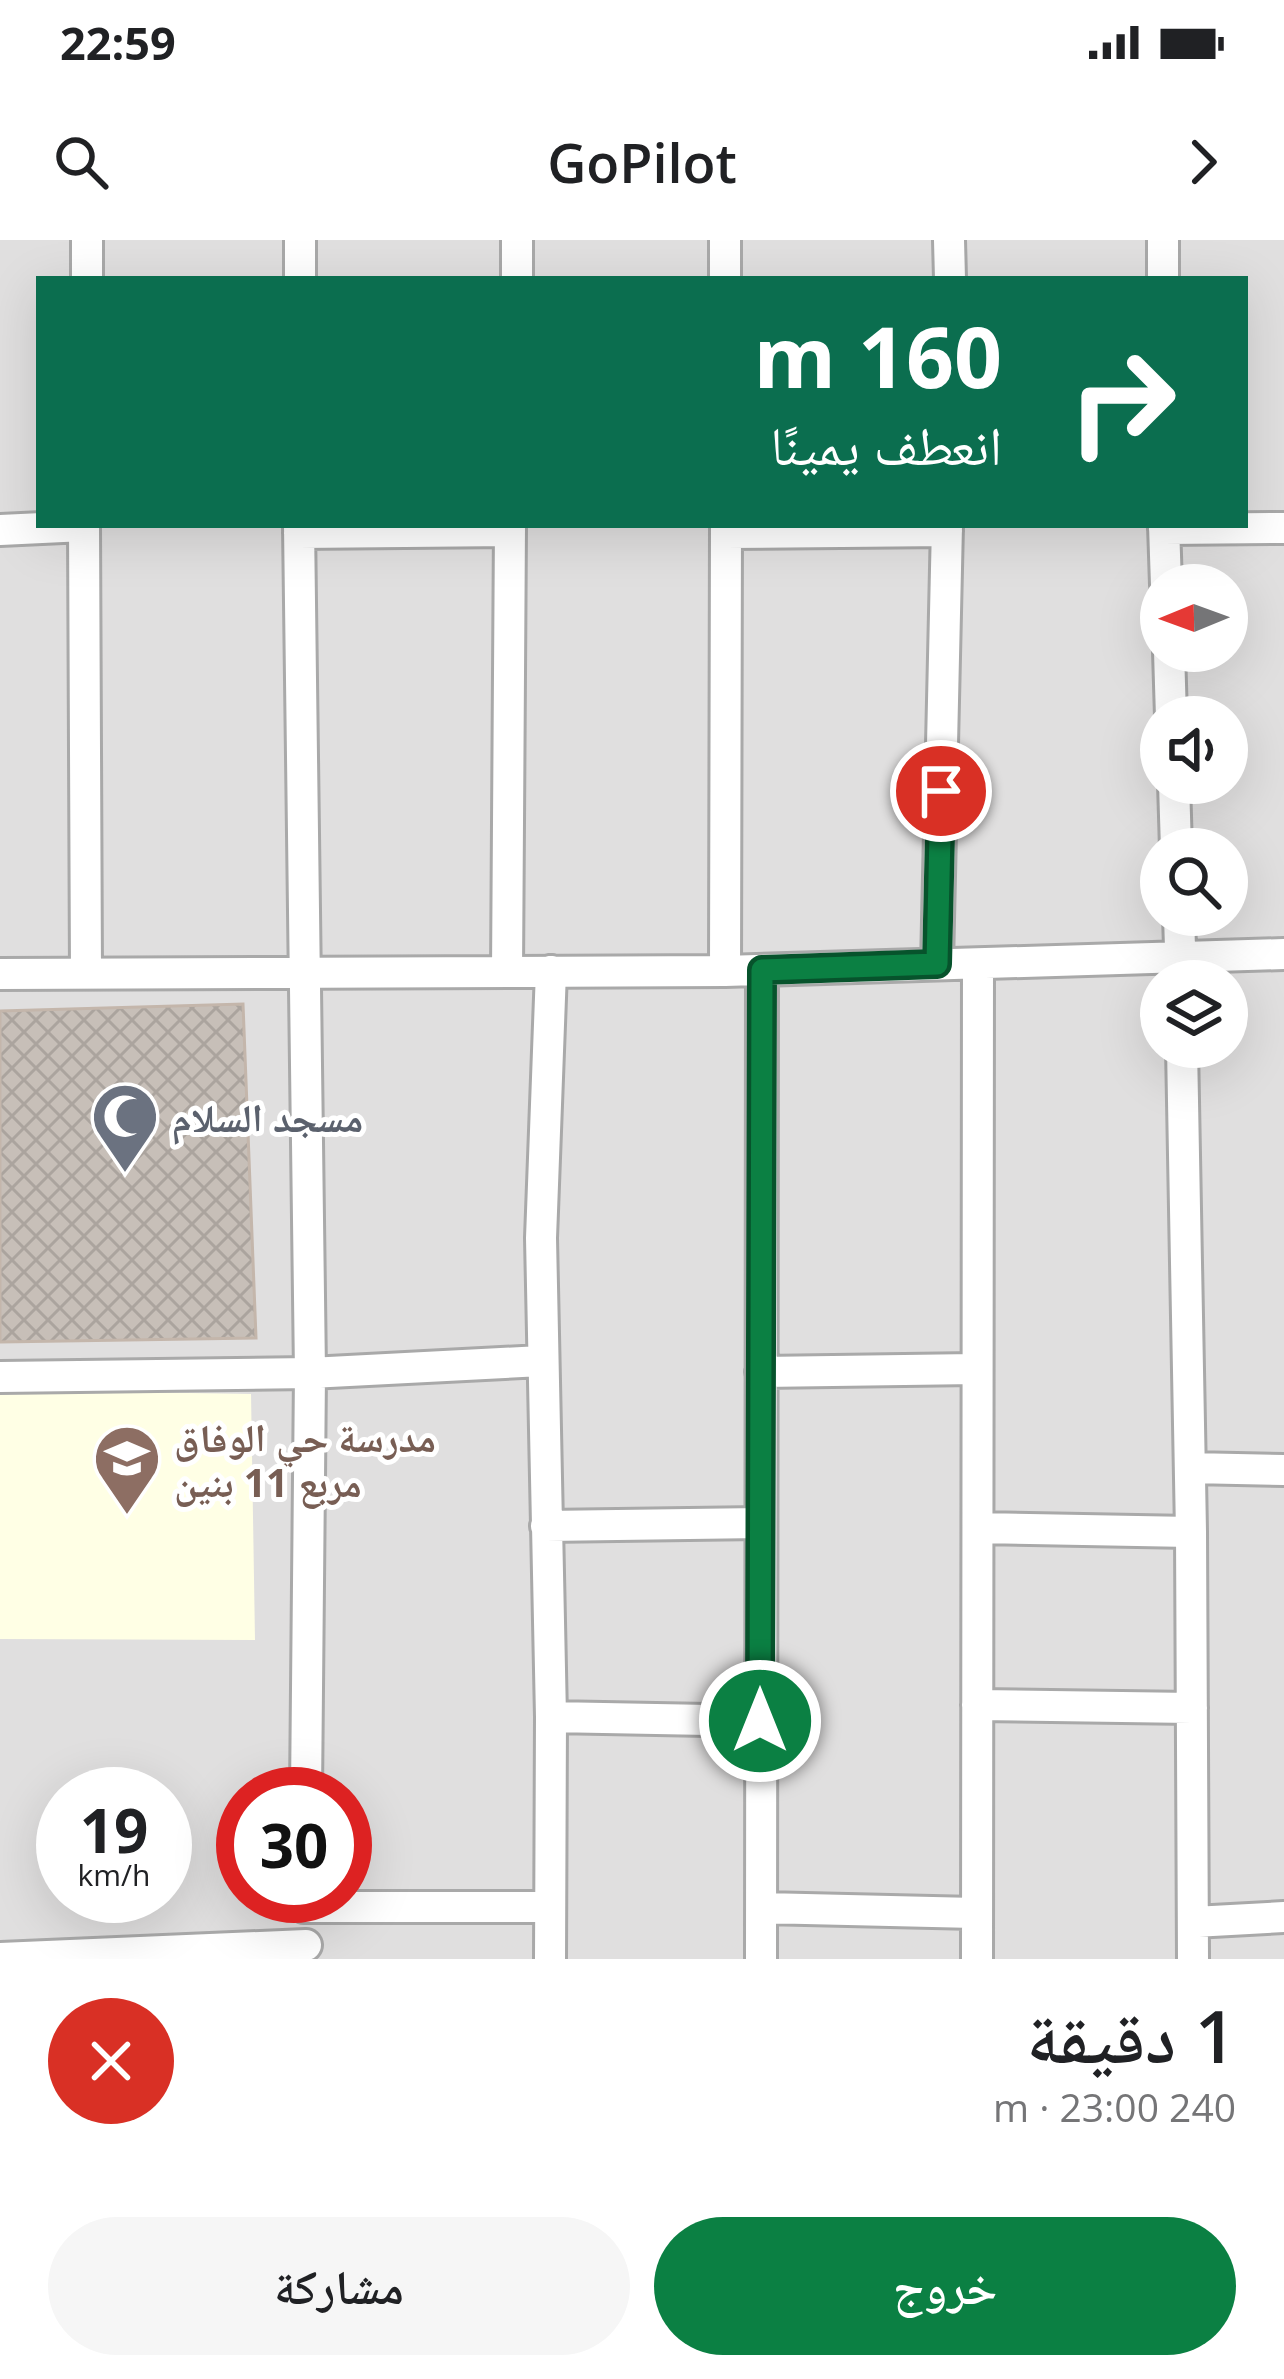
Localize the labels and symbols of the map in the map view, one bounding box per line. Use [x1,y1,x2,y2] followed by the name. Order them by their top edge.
[1140,564,1248,672] north arrow
[890,740,992,842] pin
[90,1081,160,1175] mosque icon: مسجد السلام
[172,1090,363,1145] place label: مسجد السلام
[174,1410,436,1509] place label: مدرسة حي الوفاق مربع 11 بنين
[92,1423,162,1517] school or university icon: مدرسة حي الوفاق مربع 11 بنين
[697,1658,823,1784] position arrow
[216,1767,372,1923] speed limit sign: 30

